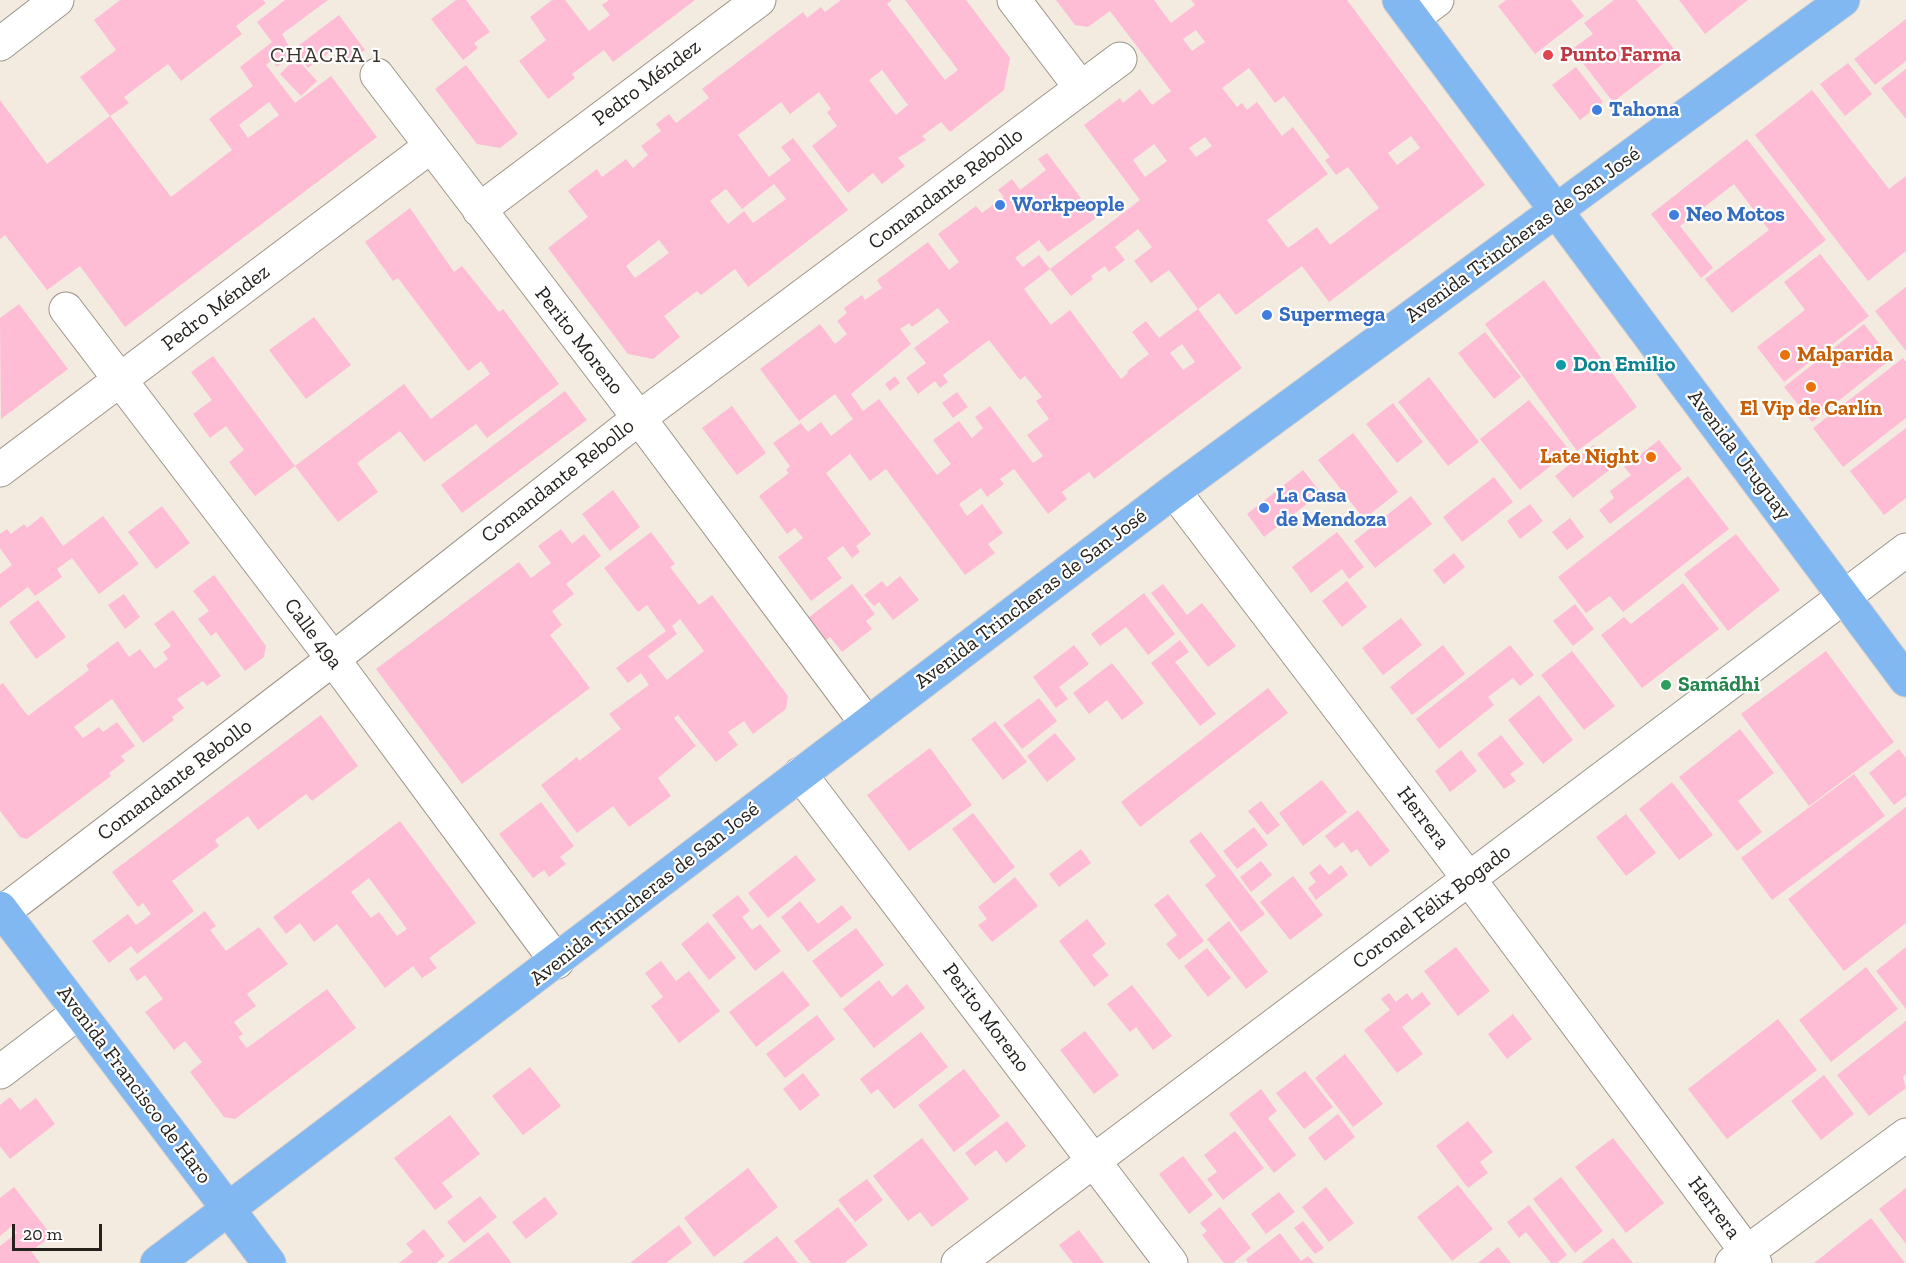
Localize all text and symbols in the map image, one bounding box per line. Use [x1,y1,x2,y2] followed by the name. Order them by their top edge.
[588,34,706,132] street label: Pedro Méndez
[1560,42,1681,68] place label: Punto Farma
[270,43,382,69] district label: CHACRA 1
[1541,48,1555,62] marker: Punto Farma
[1609,97,1679,123] place label: Tahona
[1590,103,1604,117] marker: Tahona
[864,123,1028,255] street label: Comandante Rebollo
[1401,141,1645,329] street label: Avenida Trincheras de San José
[1012,192,1124,218] place label: Workpeople
[993,198,1007,212] marker: Workpeople
[1686,202,1785,228] place label: Neo Motos
[1667,208,1681,222] marker: Neo Motos
[157,259,275,357] street label: Pedro Méndez
[529,282,629,400] street label: Perito Moreno
[1279,302,1385,328] place label: Supermega
[1260,308,1274,322] marker: Supermega
[1797,342,1893,368] place label: Malparida
[1778,348,1792,362] marker: Malparida
[1573,352,1675,378] place label: Don Emilio
[1554,358,1568,372] marker: Don Emilio
[1804,380,1818,394] marker: El Vip de Carlín
[1682,385,1796,525] street label: Avenida Uruguay
[1740,396,1882,422] place label: El Vip de Carlín
[476,413,640,549] street label: Comandante Rebollo
[1540,444,1639,470] place label: Late Night
[1644,450,1658,464] marker: Late Night
[1276,483,1387,533] place label: La Casa de Mendoza
[1257,501,1271,515] marker: La Casa de Mendoza
[910,503,1152,695] street label: Avenida Trincheras de San José
[278,594,348,674] street label: Calle 49a
[1678,672,1760,698] place label: Samãdhi
[1659,678,1673,692] marker: Samãdhi
[93,714,257,846] street label: Comandante Rebollo
[1391,782,1455,854] street label: Herrera
[525,797,765,991] street label: Avenida Trincheras de San José
[1348,839,1516,975] street label: Coronel Félix Bogado
[937,959,1035,1077] street label: Perito Moreno
[51,981,217,1189] street label: Avenida Francisco de Haro
[1682,1172,1746,1244] street label: Herrera
[15,1212,105,1250] scale bar
[23,1223,62,1245] text: 20 m

